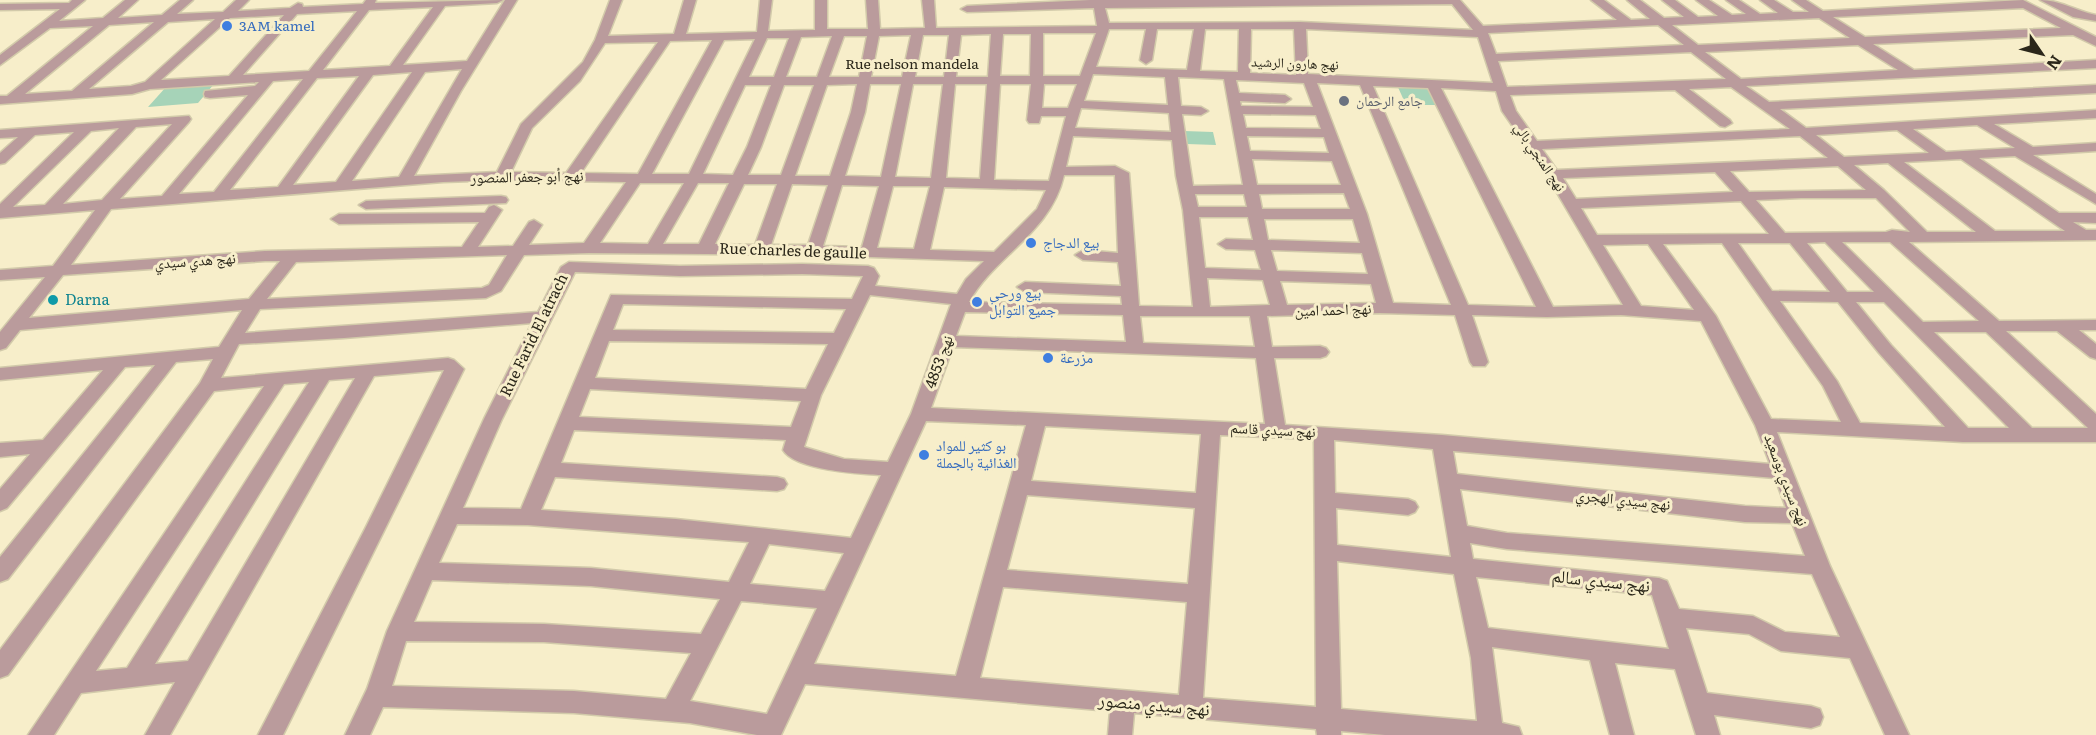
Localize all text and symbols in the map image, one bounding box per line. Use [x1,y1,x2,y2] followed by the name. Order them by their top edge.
[239,15,315,35] place label: 3AM kamel
[220,19,234,33] marker: 3AM kamel
[2012,24,2072,84] north arrow
[1251,50,1339,75] street label: نهج هارون الرشيد
[2041,51,2069,76] text: N
[845,53,979,73] street label: Rue nelson mandela
[1356,90,1423,111] place label: جامع الرحمان
[1337,94,1351,108] marker: جامع الرحمان
[1508,118,1571,196] street label: نهج المنجي بالي
[469,163,584,188] street label: نهج أبو جعفر المنصور
[1043,230,1099,253] place label: بيع الدجاج
[719,235,867,264] street label: Rue charles de gaulle
[1024,236,1038,250] marker: بيع الدجاج
[153,245,236,276] street label: نهج هدي سيدي
[493,269,573,400] street label: Rue Farid El atrach
[989,280,1056,320] place label: بيع ورحي جميع التوابل
[65,287,110,310] place label: Darna
[46,293,60,307] marker: Darna
[970,295,984,309] marker: بيع ورحي جميع التوابل
[1294,296,1372,321] street label: نهج احمد امين
[917,332,958,391] street label: نهج 4853
[1060,345,1093,368] place label: مزرعة
[1041,351,1055,365] marker: مزرعة
[1230,415,1316,444] street label: نهج سيدي قاسم
[1758,430,1816,530] street label: نهج سيدي بوسعيد
[936,433,1017,473] place label: بو كثير للمواد الغذائية بالجملة
[917,448,931,462] marker: بو كثير للمواد الغذائية بالجملة
[1574,482,1672,517] street label: نهج سيدي الهجري
[1550,561,1652,601] street label: نهج سيدي سالم
[1096,685,1211,724] street label: نهج سيدي منصور

